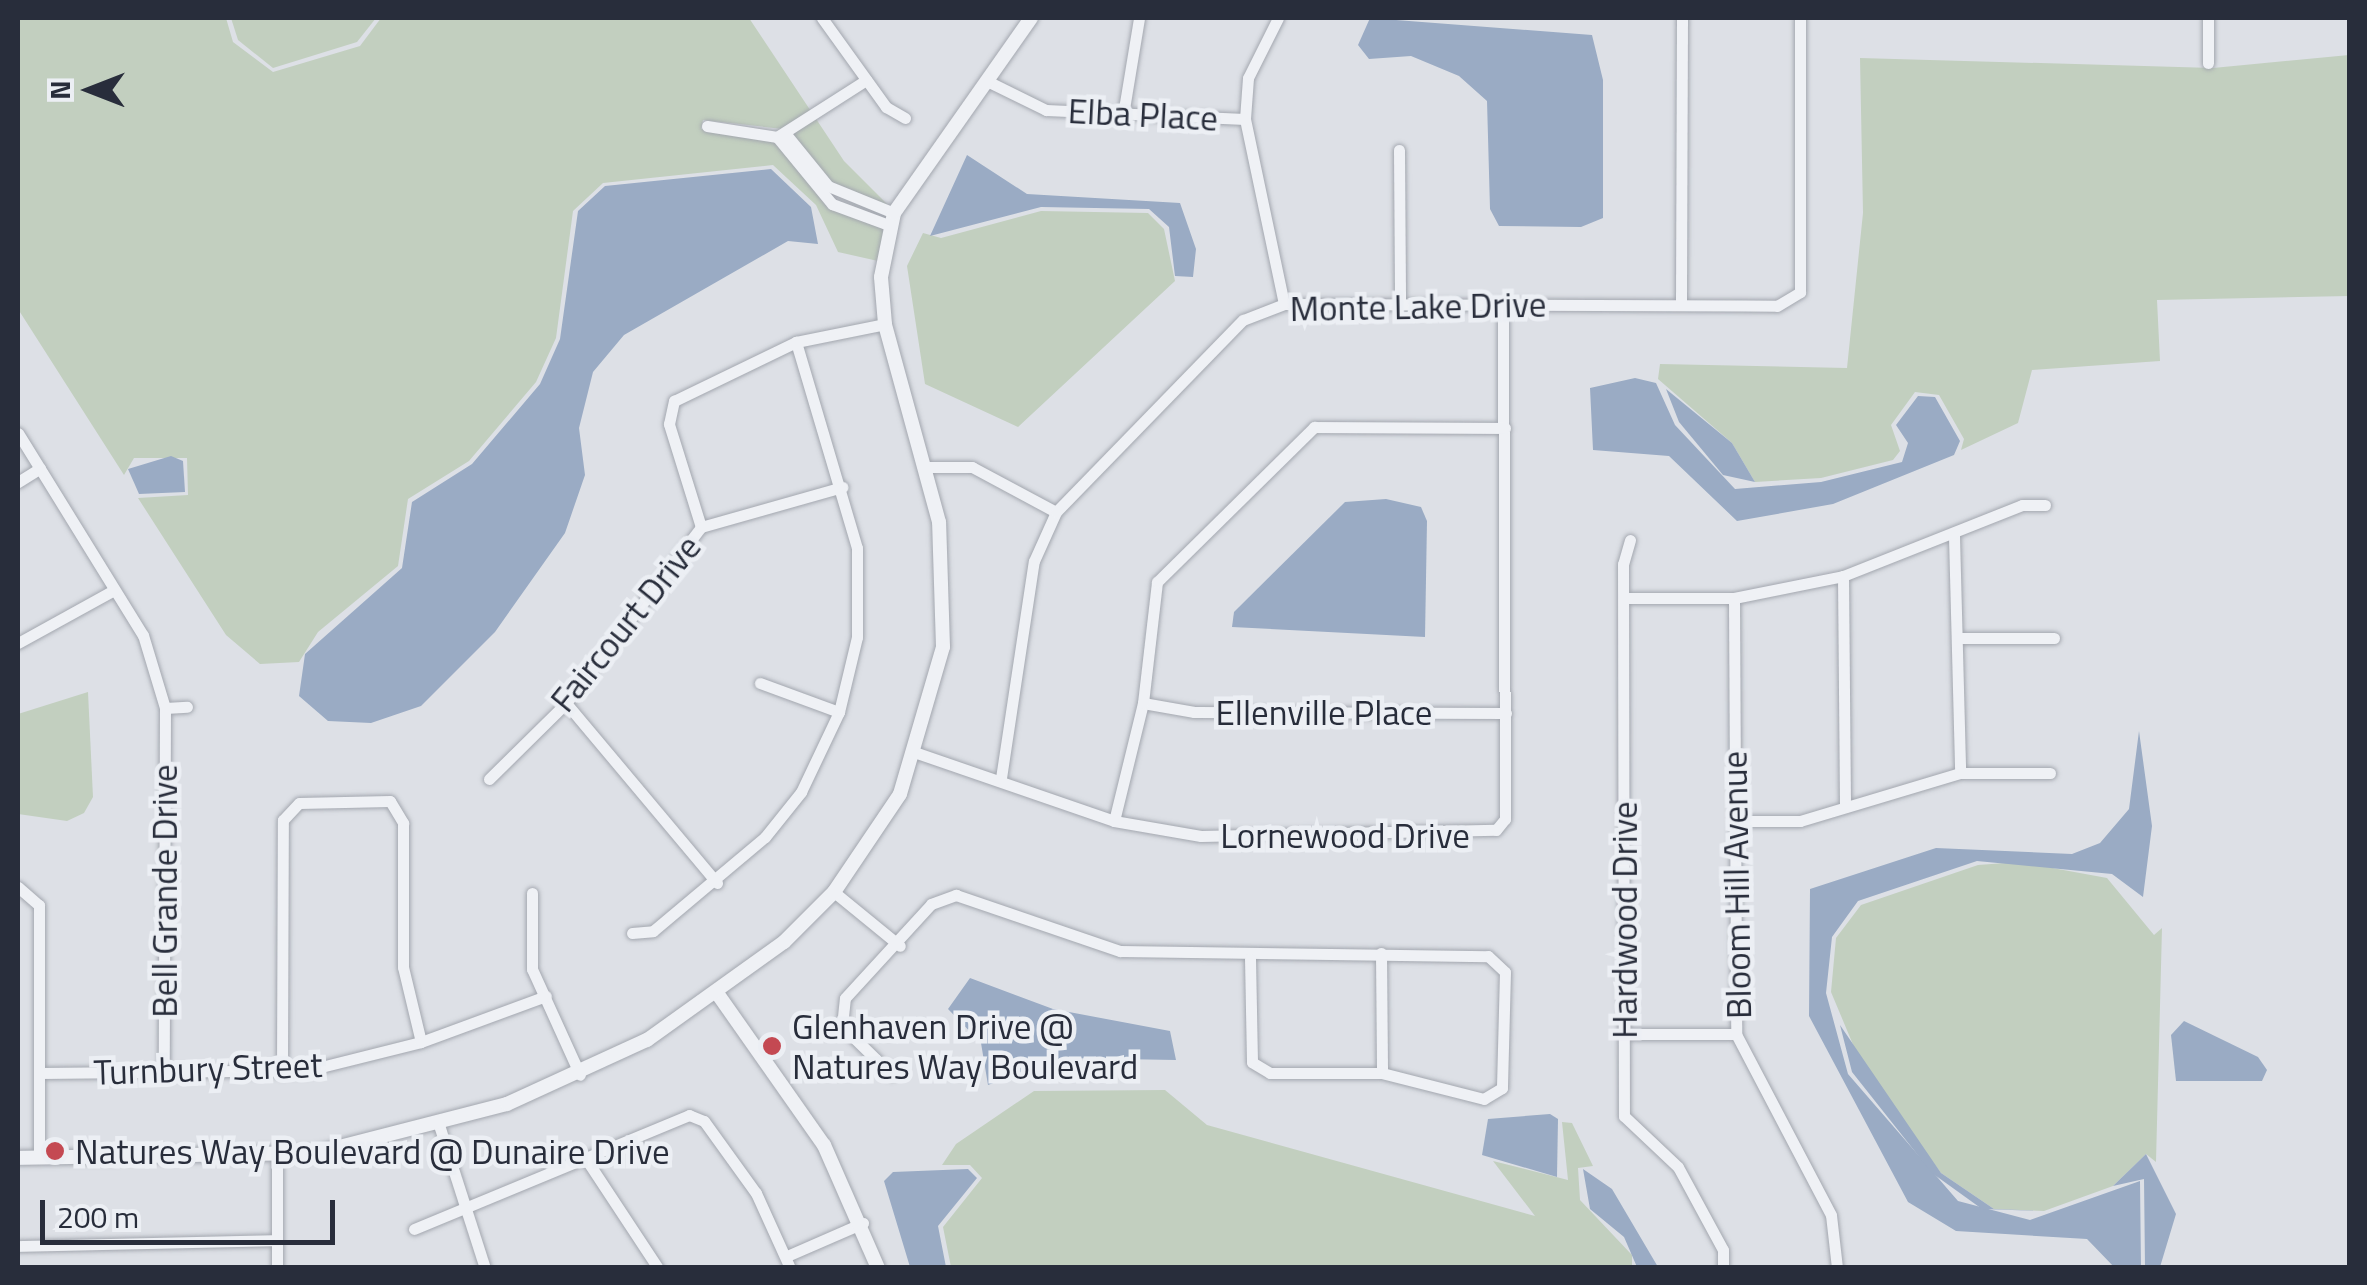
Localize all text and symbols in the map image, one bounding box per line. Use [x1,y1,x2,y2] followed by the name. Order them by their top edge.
[40,40,140,140] north arrow
[38,80,81,100] text: N
[1067,89,1219,139] street label: Elba Place
[1289,283,1547,329] street label: Monte Lake Drive
[541,526,709,720] street label: Faircourt Drive
[1216,691,1432,733] street label: Ellenville Place
[1713,751,1759,1019] street label: Bloom Hill Avenue
[143,764,185,1018] street label: Bell Grande Drive
[1603,801,1645,1039] street label: Hardwood Drive
[1220,814,1470,856] street label: Lornewood Drive
[792,1005,1138,1087] place label: Glenhaven Drive @ Natures Way Boulevard
[761,1035,783,1057] marker: Glenhaven Drive @ Natures Way Boulevard
[93,1043,323,1093] street label: Turnbury Street
[75,1130,670,1172] place label: Natures Way Boulevard @ Dunaire Drive
[44,1140,66,1162] marker: Natures Way Boulevard @ Dunaire Drive
[45,1180,340,1242] scale bar
[57,1194,139,1240] text: 200 m

